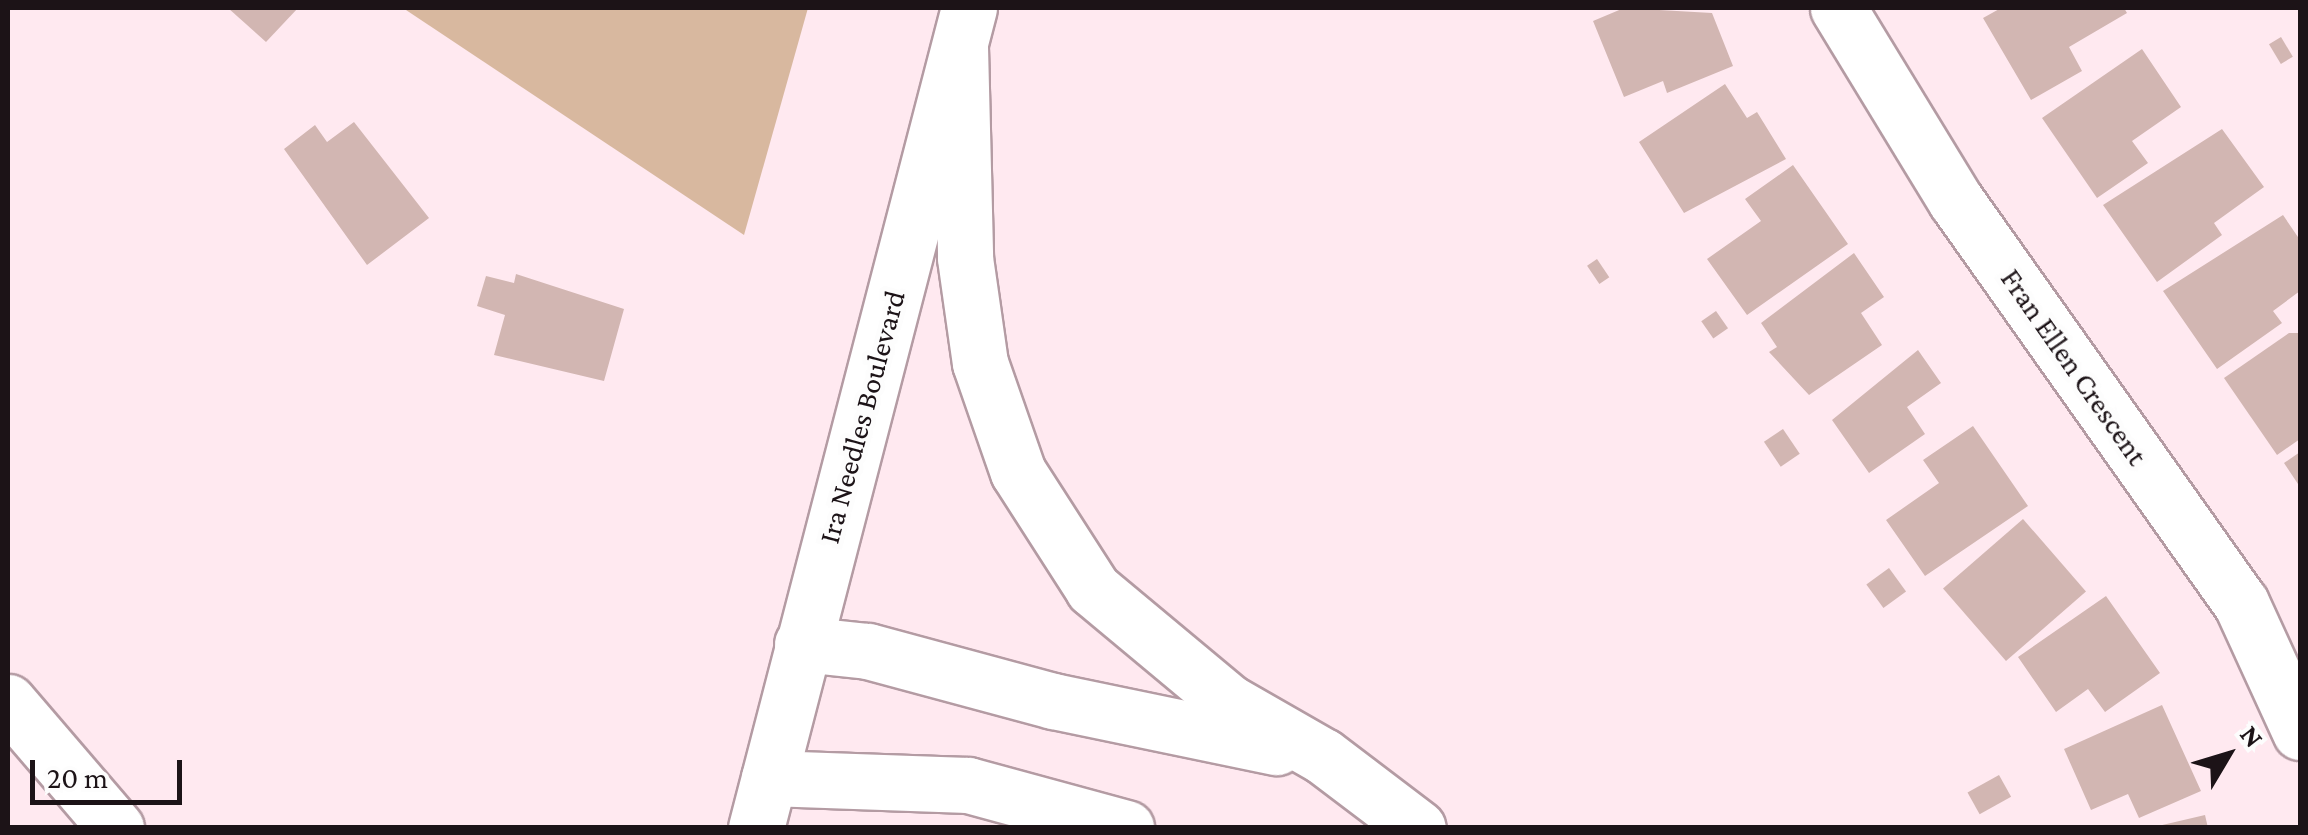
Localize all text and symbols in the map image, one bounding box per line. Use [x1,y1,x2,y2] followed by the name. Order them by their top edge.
[1993,262,2155,472] street label: Fran Ellen Crescent
[811,287,913,547] street label: Ira Needles Boulevard
[2178,705,2278,805] north arrow
[2234,719,2270,753] text: N
[35,740,188,802] scale bar
[47,761,108,794] text: 20 m

